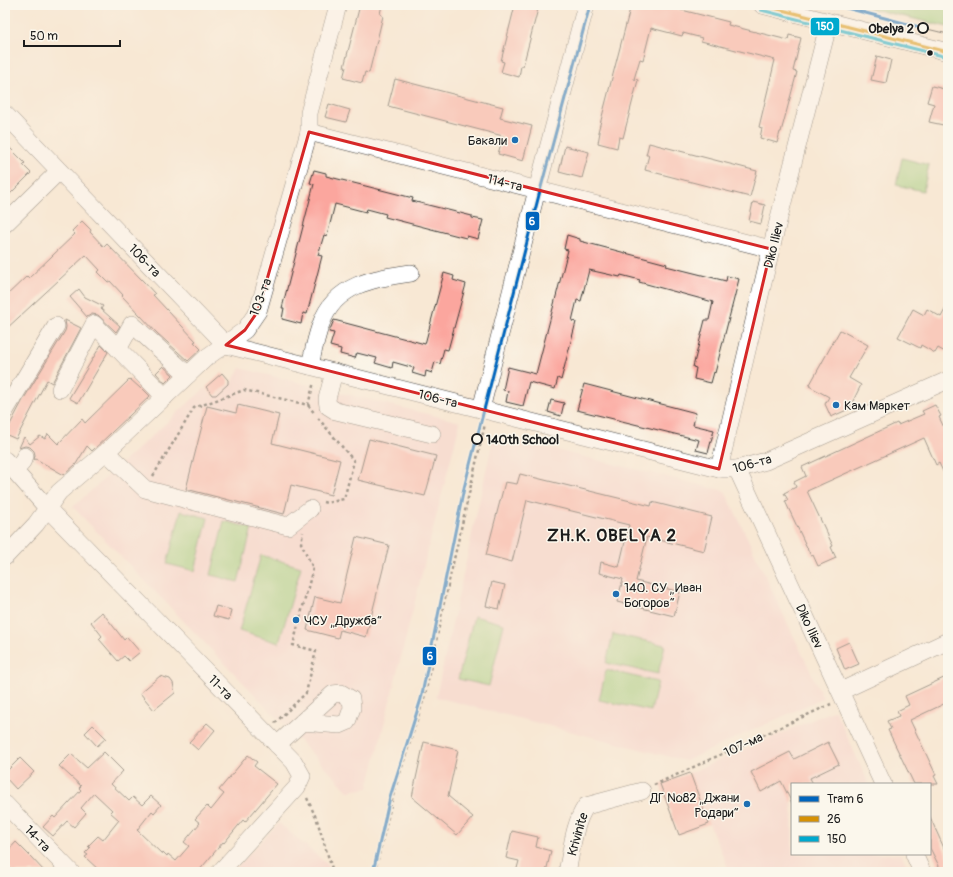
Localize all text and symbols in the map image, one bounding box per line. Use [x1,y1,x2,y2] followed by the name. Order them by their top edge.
[810,17,840,36] line badge: 150
[816,20,834,33] text: 150
[868,21,914,37] place label: Obelya 2
[24,22,120,48] scale bar
[917,22,929,34] marker: Obelya 2
[30,29,58,44] text: 50 m
[925,48,935,58] unlabelled marker
[468,133,507,149] place label: Бакали
[510,135,520,145] marker: Бакали
[485,171,524,195] street label: 114-та
[525,211,540,231] line badge: 6
[529,215,536,228] text: 6
[761,220,787,270] street label: Diko Iliev
[125,241,164,281] street label: 106-та
[246,276,275,319] street label: 103-та
[417,386,459,412] street label: 106-та
[844,398,911,414] place label: Кам Маркет
[831,400,841,410] marker: Кам Маркет
[486,432,559,448] place label: 140th School
[471,433,483,445] marker: 140th School
[731,451,773,477] street label: 106-та
[547,525,677,546] district label: ZH.K. OBELYA 2
[624,580,702,611] place label: 140. СУ „Иван Богоров“
[611,589,621,599] marker: 140. СУ „Иван Богоров“
[792,602,826,651] street label: Diko Iliev
[304,613,382,629] place label: ЧСУ „Дружба“
[291,615,301,625] marker: ЧСУ „Дружба“
[422,646,437,666] line badge: 6
[427,650,434,663] text: 6
[205,672,236,703] street label: 11-та
[721,729,765,761] street label: 107-ма
[791,783,931,855] legend
[649,790,739,821] place label: ДГ №82 „Джани Родари“
[827,792,863,807] text: Tram 6
[742,799,752,809] marker: ДГ №82 „Джани Родари“
[564,810,592,858] street label: Krivinite
[827,812,841,827] text: 26
[21,822,54,855] street label: 14-та
[827,832,846,847] text: 150

